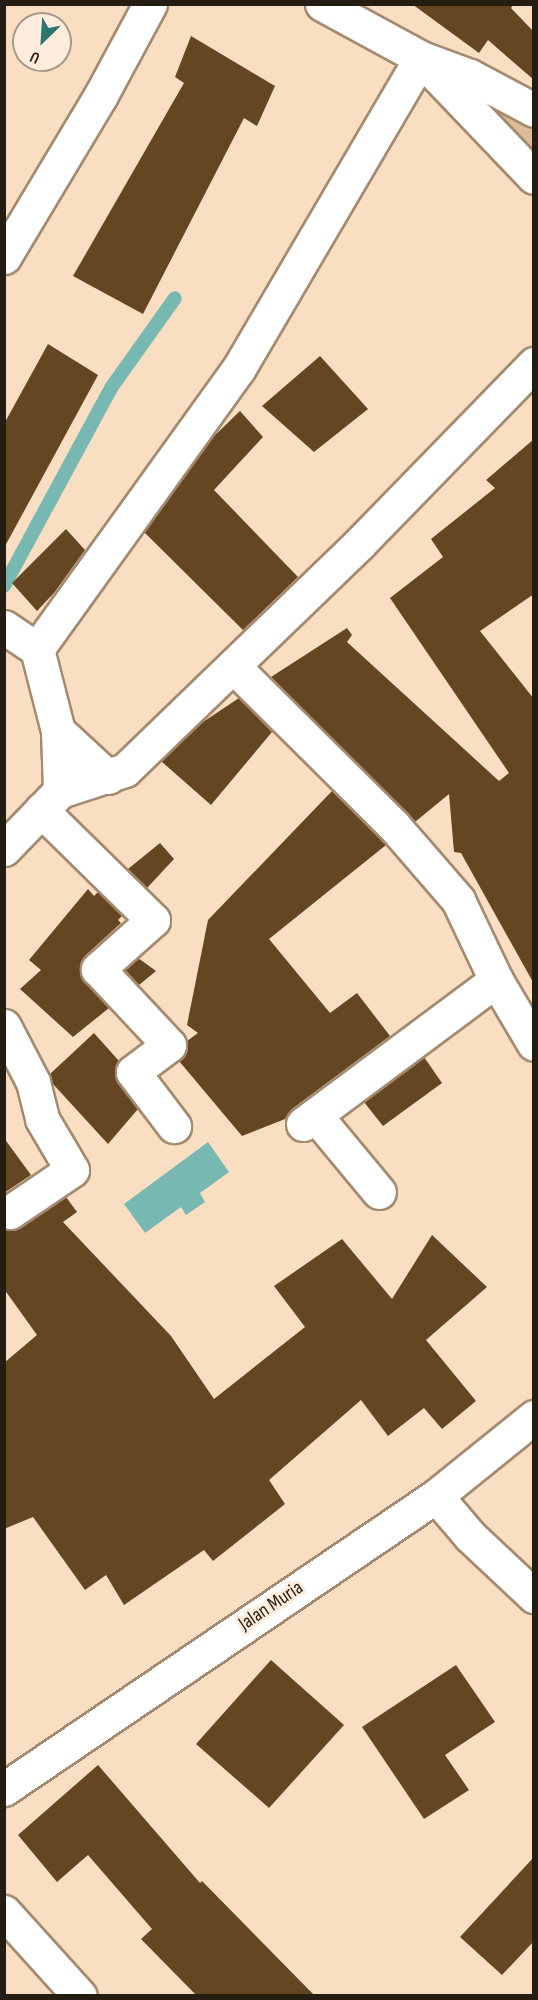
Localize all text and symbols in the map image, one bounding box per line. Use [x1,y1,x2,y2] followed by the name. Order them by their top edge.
[12,12,72,72] north arrow
[27,47,43,67] text: U
[234,1576,308,1636] street label: Jalan Muria

